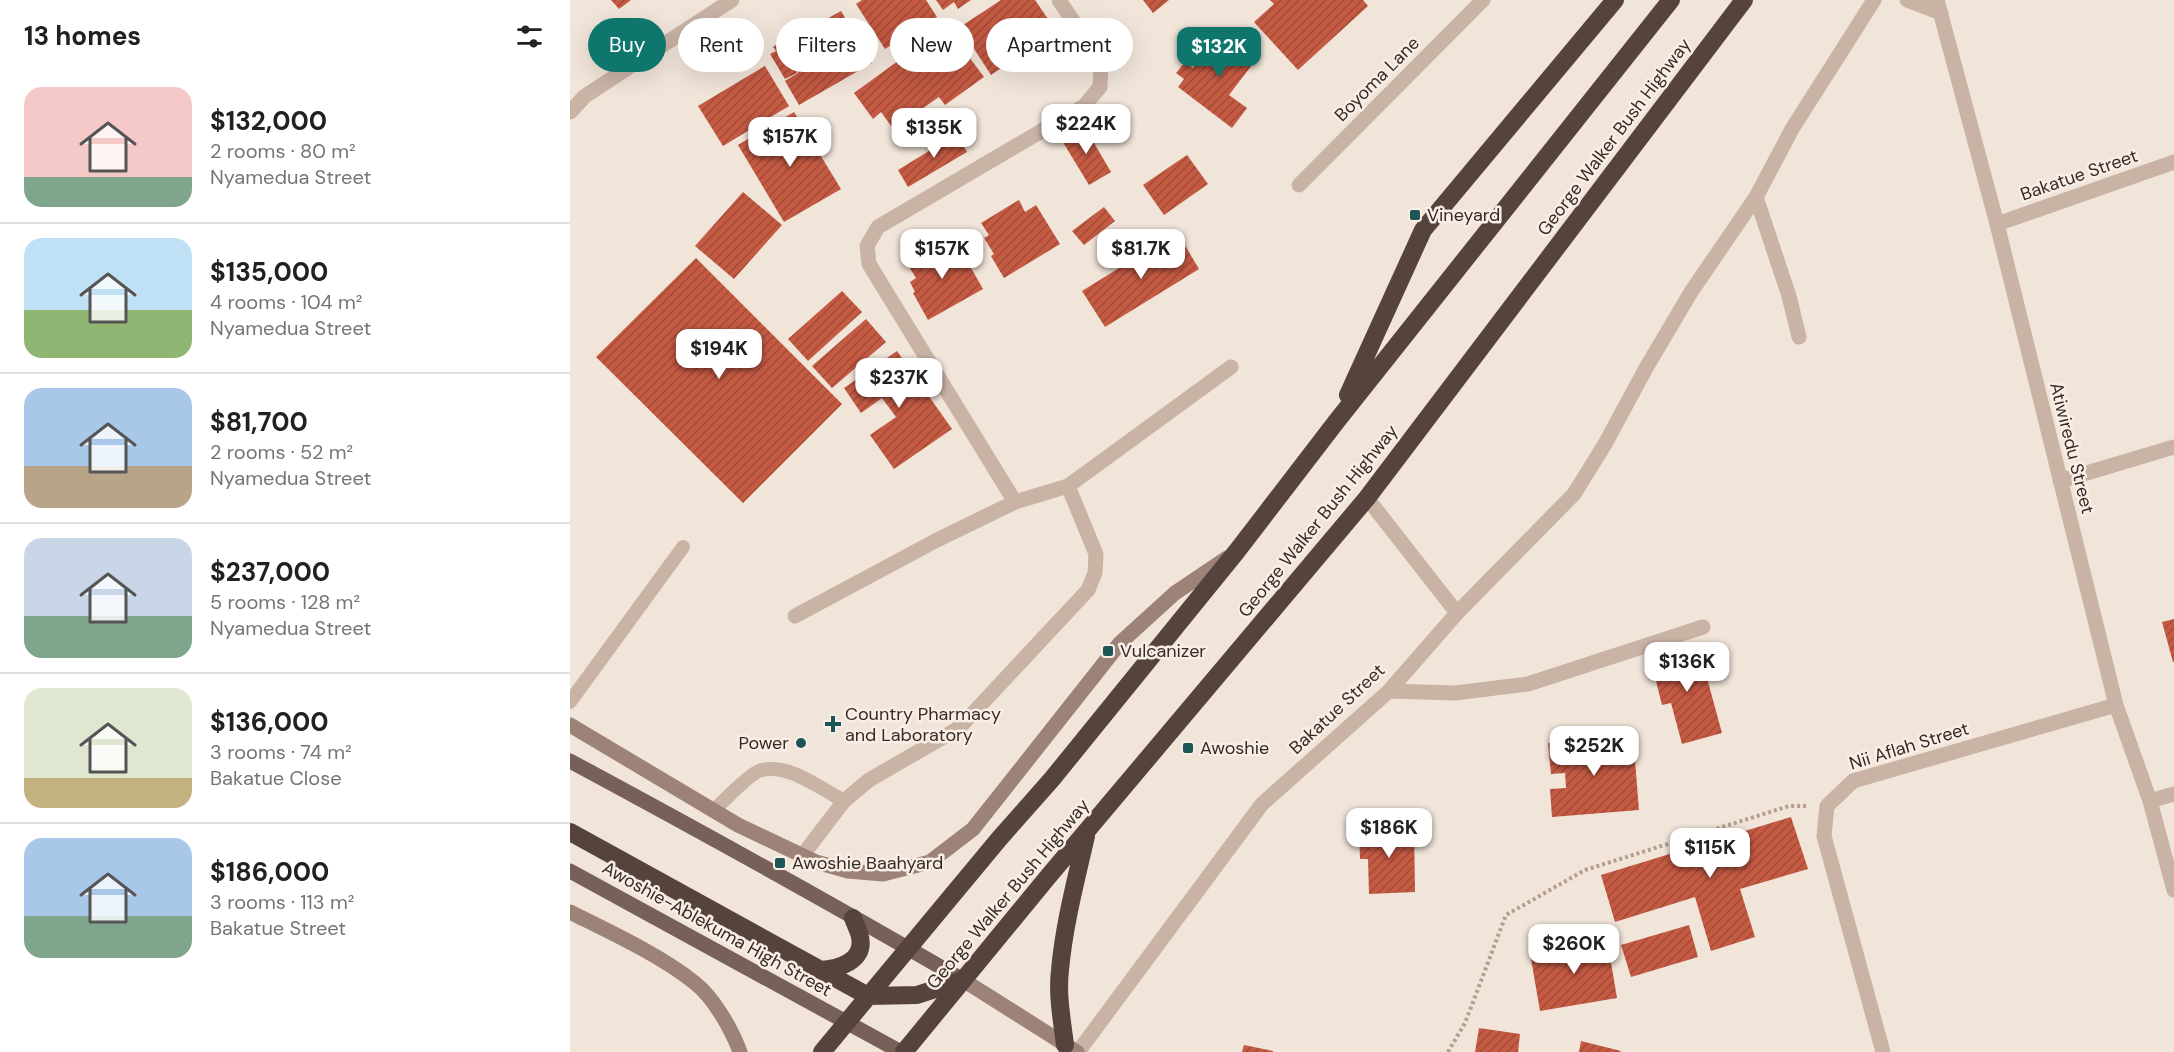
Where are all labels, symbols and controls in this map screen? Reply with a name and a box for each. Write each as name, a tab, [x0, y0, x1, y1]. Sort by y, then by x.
chip: Buy	[588, 18, 666, 72]
chip: Rent	[678, 18, 764, 72]
chip: Filters	[776, 18, 878, 72]
chip: New	[890, 18, 974, 72]
chip: Apartment	[986, 18, 1133, 72]
text: 13 homes	[24, 19, 141, 53]
icon: filters	[513, 20, 546, 53]
pin: $132K	[1177, 27, 1261, 78]
street label: Boyoma Lane	[1329, 31, 1425, 127]
text: $132K	[1191, 33, 1247, 59]
street label: George Walker Bush Highway	[1532, 33, 1696, 241]
text: $132,000	[210, 104, 327, 138]
pin: $224K	[1044, 104, 1128, 155]
pin: $135K	[892, 108, 976, 159]
text: $224K	[1055, 110, 1117, 136]
icon: home	[72, 111, 144, 183]
text: $135K	[906, 114, 962, 140]
pin: $157K	[748, 117, 832, 168]
text: $157K	[762, 123, 818, 149]
text: 2 rooms · 80 m²	[210, 138, 356, 164]
street label: Bakatue Street	[2017, 144, 2141, 206]
text: Nyamedua Street	[210, 164, 371, 190]
place label: Vineyard	[1427, 203, 1500, 227]
marker: Vineyard	[1408, 208, 1422, 222]
pin: $157K	[900, 229, 984, 280]
pin: $81.7K	[1092, 229, 1190, 280]
text: $157K	[914, 235, 970, 261]
text: $81.7K	[1111, 235, 1171, 261]
text: $135,000	[210, 255, 328, 289]
icon: home	[72, 262, 144, 334]
text: 4 rooms · 104 m²	[210, 289, 362, 315]
text: Nyamedua Street	[210, 315, 371, 341]
pin: $194K	[677, 329, 761, 380]
text: $194K	[690, 335, 748, 361]
pin: $237K	[857, 358, 941, 409]
text: $237K	[869, 364, 929, 390]
street label: Atiwiredu Street	[2044, 380, 2100, 516]
text: $81,700	[210, 405, 308, 439]
icon: home	[72, 412, 144, 484]
street label: George Walker Bush Highway	[1233, 420, 1403, 622]
text: 2 rooms · 52 m²	[210, 439, 353, 465]
text: Nyamedua Street	[210, 465, 371, 491]
text: $237,000	[210, 555, 330, 589]
icon: home	[72, 562, 144, 634]
text: 5 rooms · 128 m²	[210, 589, 360, 615]
text: Nyamedua Street	[210, 615, 371, 641]
place label: Vulcanizer	[1120, 639, 1206, 663]
pin: $136K	[1645, 642, 1729, 693]
marker: Vulcanizer	[1101, 644, 1115, 658]
text: $136K	[1658, 648, 1716, 674]
street label: Bakatue Street	[1284, 658, 1390, 760]
place label: Country Pharmacy and Laboratory	[845, 702, 1001, 747]
text: $136,000	[210, 705, 329, 739]
icon: home	[72, 712, 144, 784]
street label: Nii Aflah Street	[1846, 716, 1972, 776]
marker: Country Pharmacy and Laboratory	[826, 717, 840, 731]
pin: $252K	[1552, 726, 1636, 777]
place label: Power	[738, 731, 789, 755]
text: $252K	[1564, 732, 1624, 758]
marker: Power	[794, 736, 808, 750]
place label: Awoshie	[1200, 736, 1269, 760]
text: 3 rooms · 74 m²	[210, 739, 352, 765]
marker: Awoshie	[1181, 741, 1195, 755]
text: Bakatue Close	[210, 765, 342, 791]
street label: George Walker Bush Highway	[921, 794, 1095, 994]
pin: $186K	[1347, 808, 1431, 859]
text: $186K	[1360, 814, 1418, 840]
pin: $115K	[1668, 828, 1752, 879]
text: $115K	[1684, 834, 1736, 860]
place label: Awoshie Baahyard	[792, 851, 943, 875]
text: $186,000	[210, 855, 329, 889]
street label: Awoshie-Ablekuma High Street	[598, 856, 836, 1002]
marker: Awoshie Baahyard	[773, 856, 787, 870]
icon: home	[72, 862, 144, 934]
text: 3 rooms · 113 m²	[210, 889, 354, 915]
text: Bakatue Street	[210, 915, 346, 941]
pin: $260K	[1532, 924, 1616, 975]
text: $260K	[1542, 930, 1606, 956]

